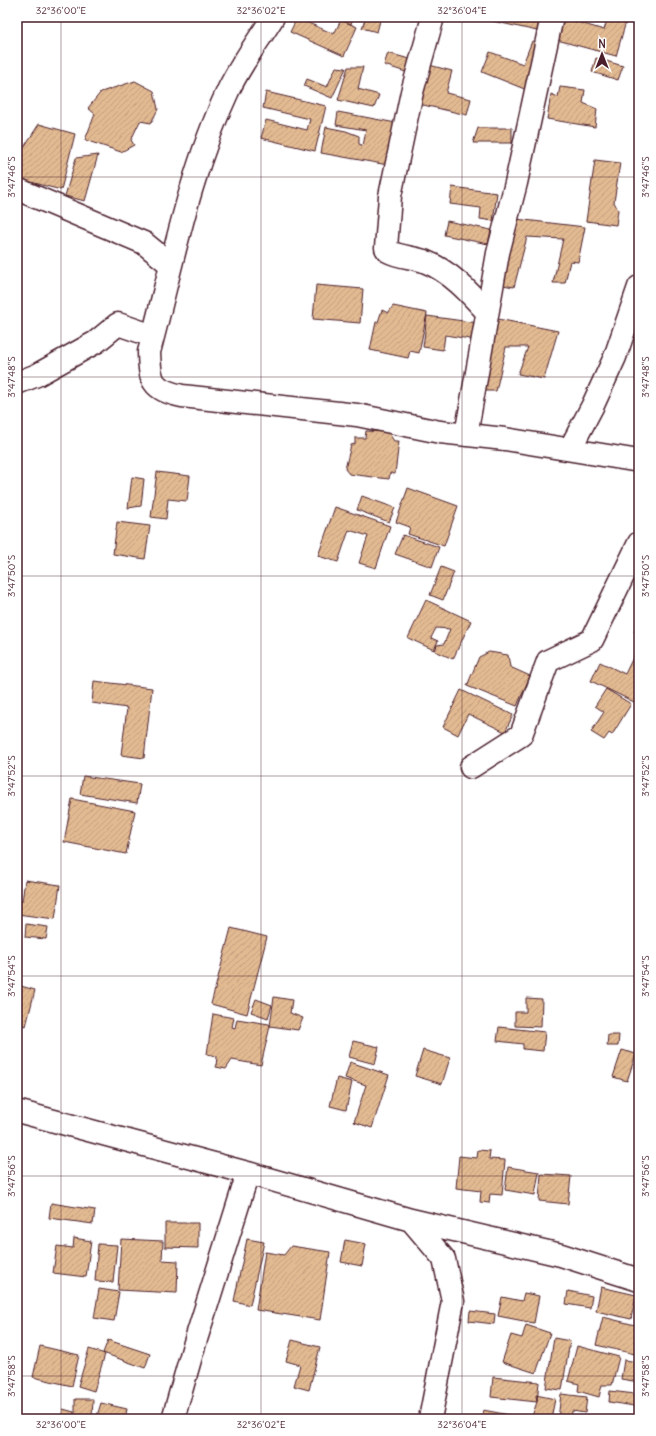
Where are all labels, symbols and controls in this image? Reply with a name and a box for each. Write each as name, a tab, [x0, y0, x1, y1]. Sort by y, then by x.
text: 32°36'00"E	[36, 4, 86, 17]
text: 32°36'02"E	[236, 4, 286, 17]
text: 32°36'04"E	[437, 4, 487, 17]
north arrow	[582, 34, 622, 74]
text: N	[598, 37, 606, 51]
text: 3°47'46"S	[5, 156, 18, 198]
text: 3°47'46"S	[639, 156, 652, 198]
text: 3°47'48"S	[5, 356, 18, 398]
text: 3°47'48"S	[639, 356, 652, 398]
text: 3°47'50"S	[5, 554, 18, 597]
text: 3°47'50"S	[639, 554, 652, 597]
text: 3°47'52"S	[5, 755, 18, 797]
text: 3°47'52"S	[639, 755, 652, 797]
text: 3°47'54"S	[5, 955, 18, 997]
text: 3°47'54"S	[639, 955, 652, 997]
text: 3°47'56"S	[5, 1155, 18, 1197]
text: 3°47'56"S	[639, 1155, 652, 1197]
text: 3°47'58"S	[5, 1355, 18, 1397]
text: 3°47'58"S	[639, 1355, 652, 1397]
text: 32°36'00"E	[36, 1418, 86, 1431]
text: 32°36'02"E	[236, 1418, 286, 1431]
text: 32°36'04"E	[437, 1418, 487, 1431]

